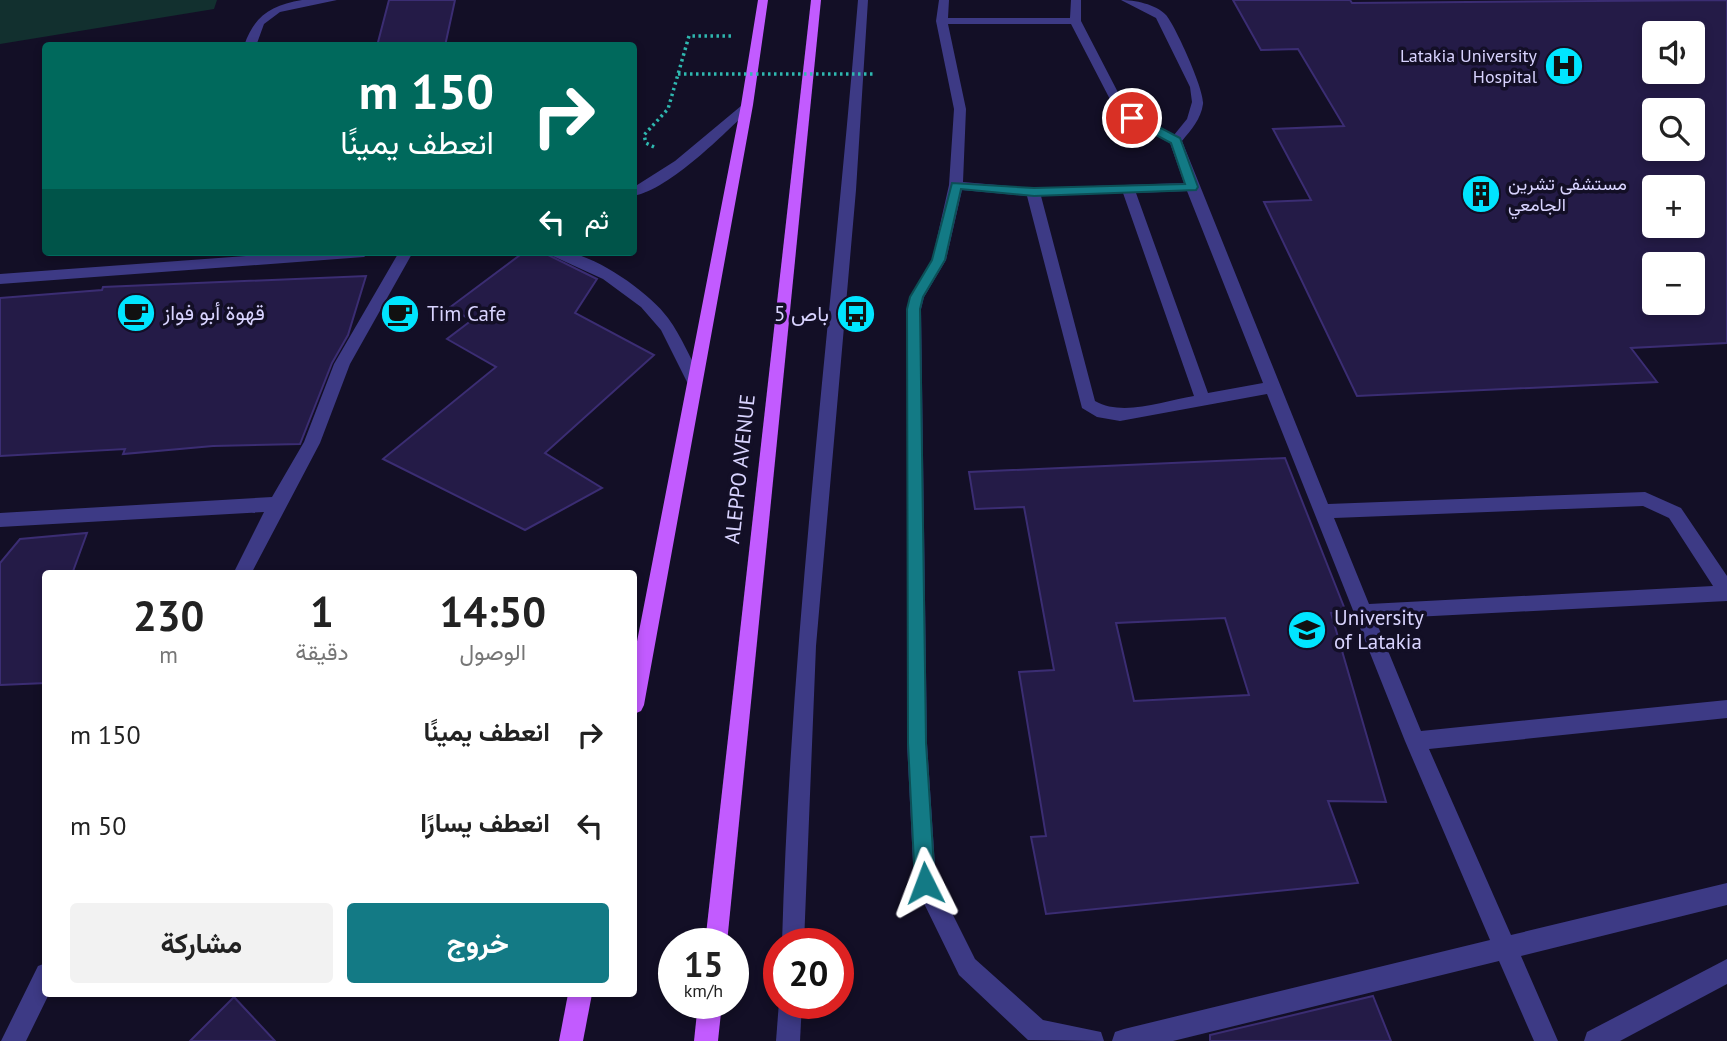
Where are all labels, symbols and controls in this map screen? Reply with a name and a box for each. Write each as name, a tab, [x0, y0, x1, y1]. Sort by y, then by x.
map controls	[1642, 21, 1705, 315]
button: sound	[1642, 21, 1705, 84]
place label: Latakia University Hospital	[1400, 44, 1538, 88]
hospital icon: Latakia University Hospital	[1543, 45, 1585, 87]
text: 150 m	[359, 59, 494, 123]
icon: right	[518, 70, 609, 161]
pin	[1102, 88, 1162, 148]
button: search	[1642, 98, 1705, 161]
icon: arrive	[1113, 99, 1151, 137]
text: انعطف يمينًا	[340, 121, 494, 163]
place label: مستشفى تشرين الجامعي	[1508, 172, 1627, 220]
building icon: مستشفى تشرين الجامعي	[1460, 173, 1502, 215]
button: +	[1642, 175, 1705, 238]
icon: left	[533, 203, 571, 241]
text: ثم	[585, 203, 609, 236]
button: −	[1642, 252, 1705, 315]
cafe icon: قهوة أبو فواز	[115, 292, 157, 334]
cafe icon: Tim Cafe	[379, 293, 421, 335]
bus stop icon: باص 5	[835, 293, 877, 335]
place label: قهوة أبو فواز	[162, 299, 265, 326]
place label: Tim Cafe	[427, 300, 506, 327]
place label: باص 5	[774, 300, 829, 327]
street label: ALEPPO AVENUE	[718, 393, 761, 545]
text: 1	[310, 584, 334, 639]
text: 14:50	[440, 584, 546, 639]
text: 230	[133, 588, 204, 643]
place label: University of Latakia	[1334, 604, 1424, 655]
school or university icon: University of Latakia	[1286, 609, 1328, 651]
text: دقيقة	[295, 637, 349, 666]
text: الوصول	[460, 637, 526, 666]
text: m	[159, 640, 178, 669]
text: انعطف يمينًا	[424, 715, 550, 748]
icon: right	[571, 716, 609, 754]
text: 150 m	[70, 718, 141, 751]
text: انعطف يسارًا	[420, 806, 550, 839]
icon: left	[571, 807, 609, 845]
text: 50 m	[70, 809, 126, 842]
position arrow	[888, 846, 962, 920]
button: مشاركة	[70, 903, 333, 983]
button: خروج	[347, 903, 609, 983]
speed limit sign: 20	[763, 928, 854, 1019]
text: 15	[684, 941, 723, 987]
text: km/h	[684, 979, 723, 1002]

